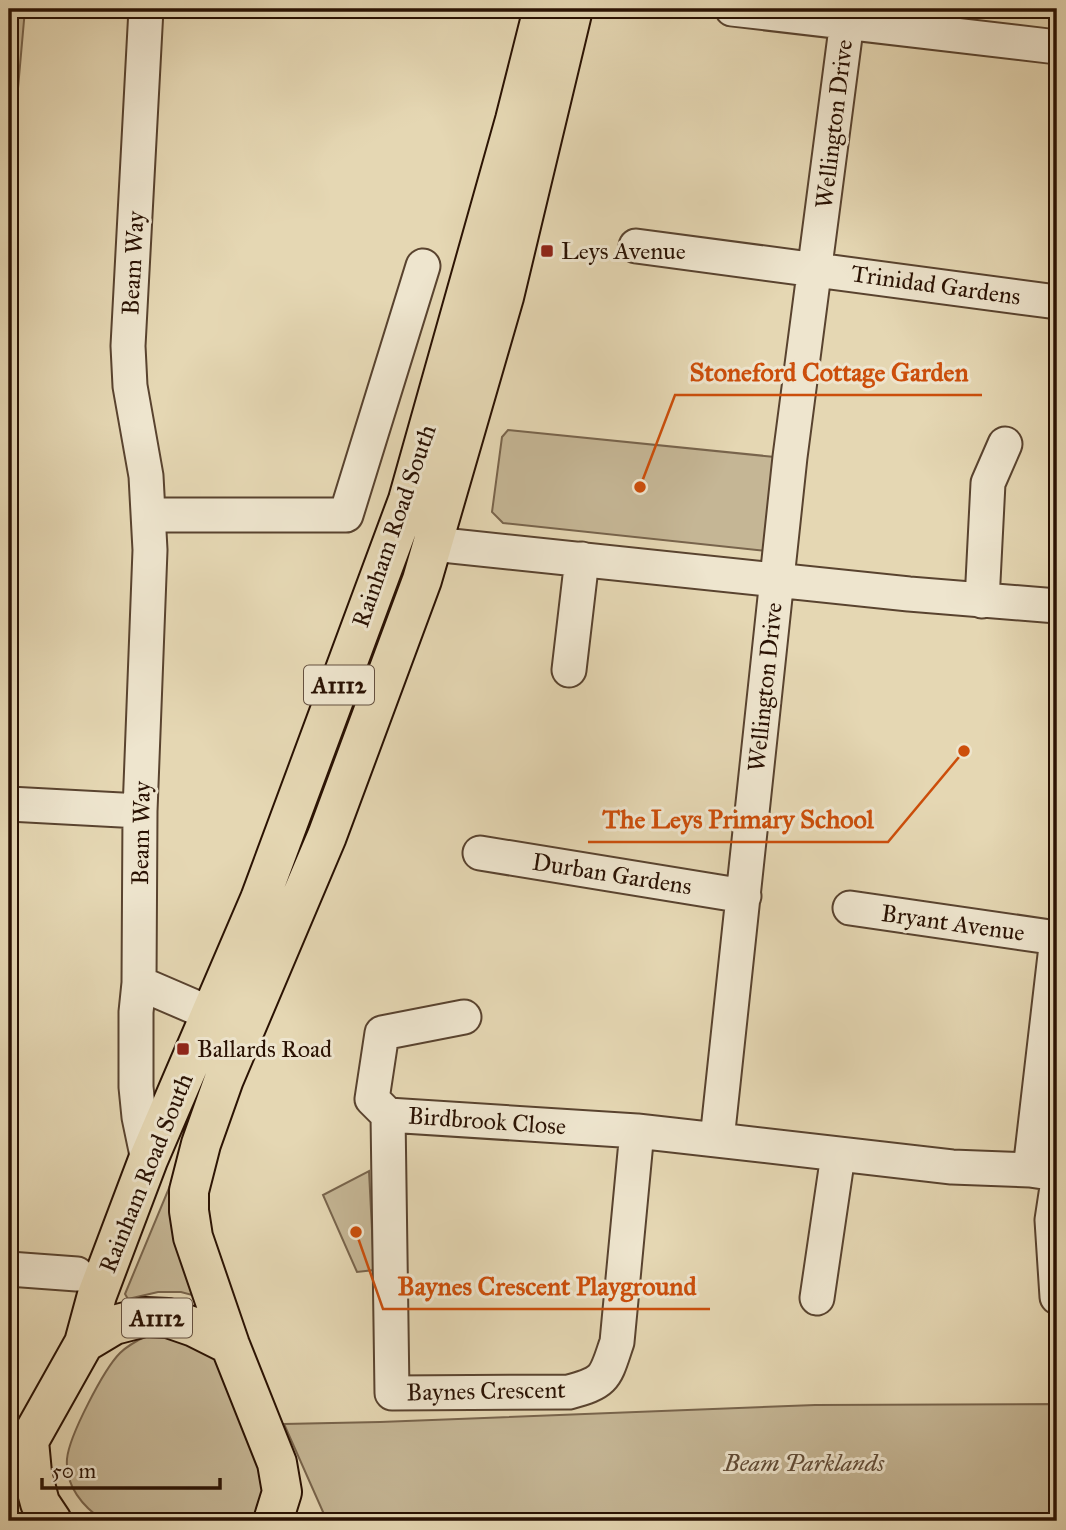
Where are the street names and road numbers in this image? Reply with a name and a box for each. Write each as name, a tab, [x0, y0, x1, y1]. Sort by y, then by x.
street label: Wellington Drive	[809, 38, 859, 210]
street label: Beam Way	[115, 210, 151, 316]
street label: Trinidad Gardens	[849, 258, 1023, 312]
street label: Rainham Road South	[345, 421, 443, 631]
street label: Wellington Drive	[741, 601, 789, 773]
road number: A1112	[304, 666, 374, 705]
street label: Beam Way	[125, 780, 157, 885]
street label: Durban Gardens	[530, 847, 694, 901]
street label: Bryant Avenue	[879, 898, 1027, 948]
street label: Rainham Road South	[92, 1069, 200, 1277]
street label: Birdbrook Close	[407, 1101, 567, 1141]
road number: A1112	[122, 1298, 192, 1338]
street label: Baynes Crescent	[406, 1375, 566, 1407]

